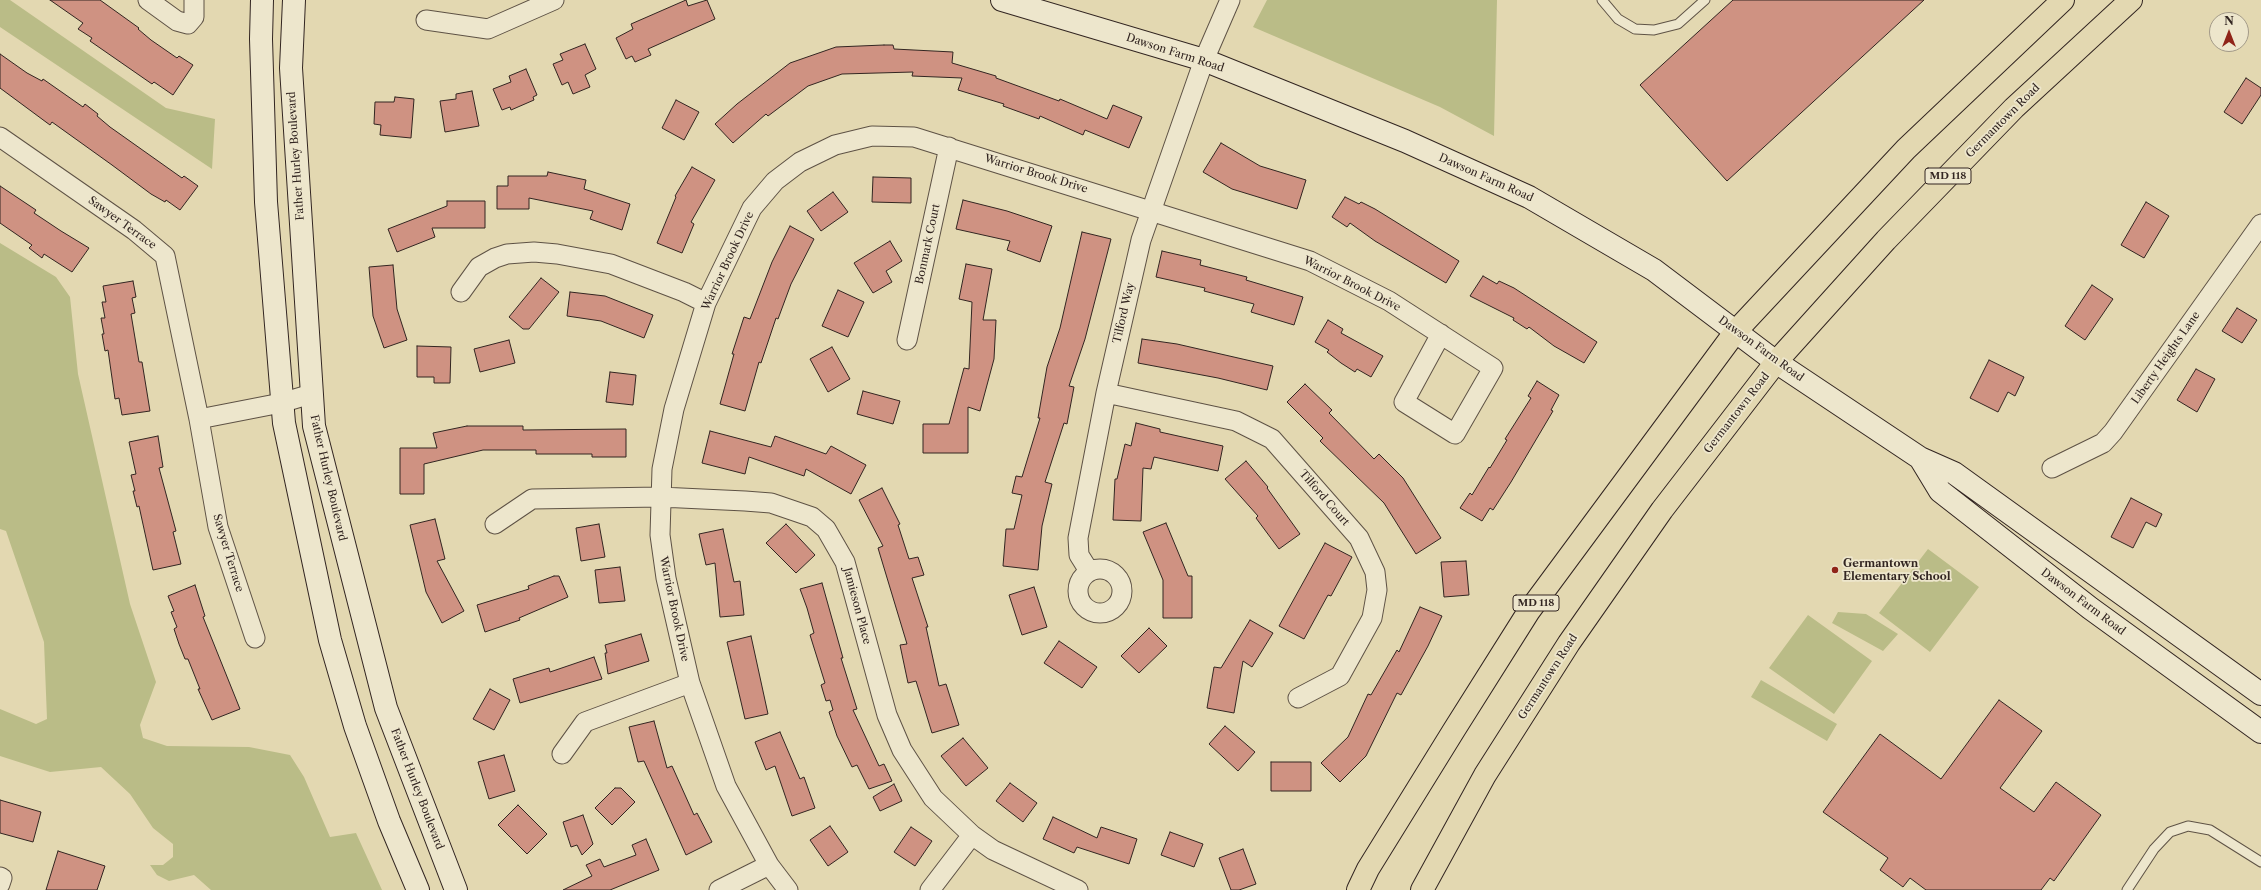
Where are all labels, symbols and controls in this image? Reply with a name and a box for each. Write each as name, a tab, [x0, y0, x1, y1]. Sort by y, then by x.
north arrow	[2209, 12, 2249, 52]
text: N	[2224, 14, 2234, 28]
street label: Dawson Farm Road	[1124, 31, 1226, 75]
street label: Germantown Road	[1963, 81, 2043, 161]
street label: Father Hurley Boulevard	[285, 91, 307, 221]
street label: Dawson Farm Road	[1437, 151, 1535, 205]
street label: Warrior Brook Drive	[983, 152, 1089, 196]
road number: MD 118	[1925, 168, 1971, 184]
street label: Sawyer Terrace	[85, 194, 159, 252]
street label: Bonmark Court	[913, 203, 943, 285]
street label: Warrior Brook Drive	[699, 210, 757, 312]
street label: Warrior Brook Drive	[1301, 254, 1403, 314]
street label: Tilford Way	[1111, 281, 1137, 345]
street label: Liberty Heights Lane	[2129, 309, 2203, 407]
street label: Dawson Farm Road	[1716, 314, 1806, 384]
street label: Germantown Road	[1701, 370, 1773, 456]
street label: Father Hurley Boulevard	[307, 414, 349, 542]
street label: Tilford Court	[1296, 467, 1352, 529]
street label: Sawyer Terrace	[210, 512, 246, 594]
street label: Warrior Brook Drive	[656, 555, 692, 663]
place label: Germantown Elementary School	[1843, 557, 1951, 583]
marker: Germantown Elementary School	[1830, 565, 1840, 575]
street label: Jamieson Place	[840, 566, 874, 646]
street label: Dawson Farm Road	[2038, 566, 2128, 638]
road number: MD 118	[1513, 595, 1559, 611]
street label: Germantown Road	[1515, 632, 1581, 722]
street label: Father Hurley Boulevard	[388, 726, 446, 852]

